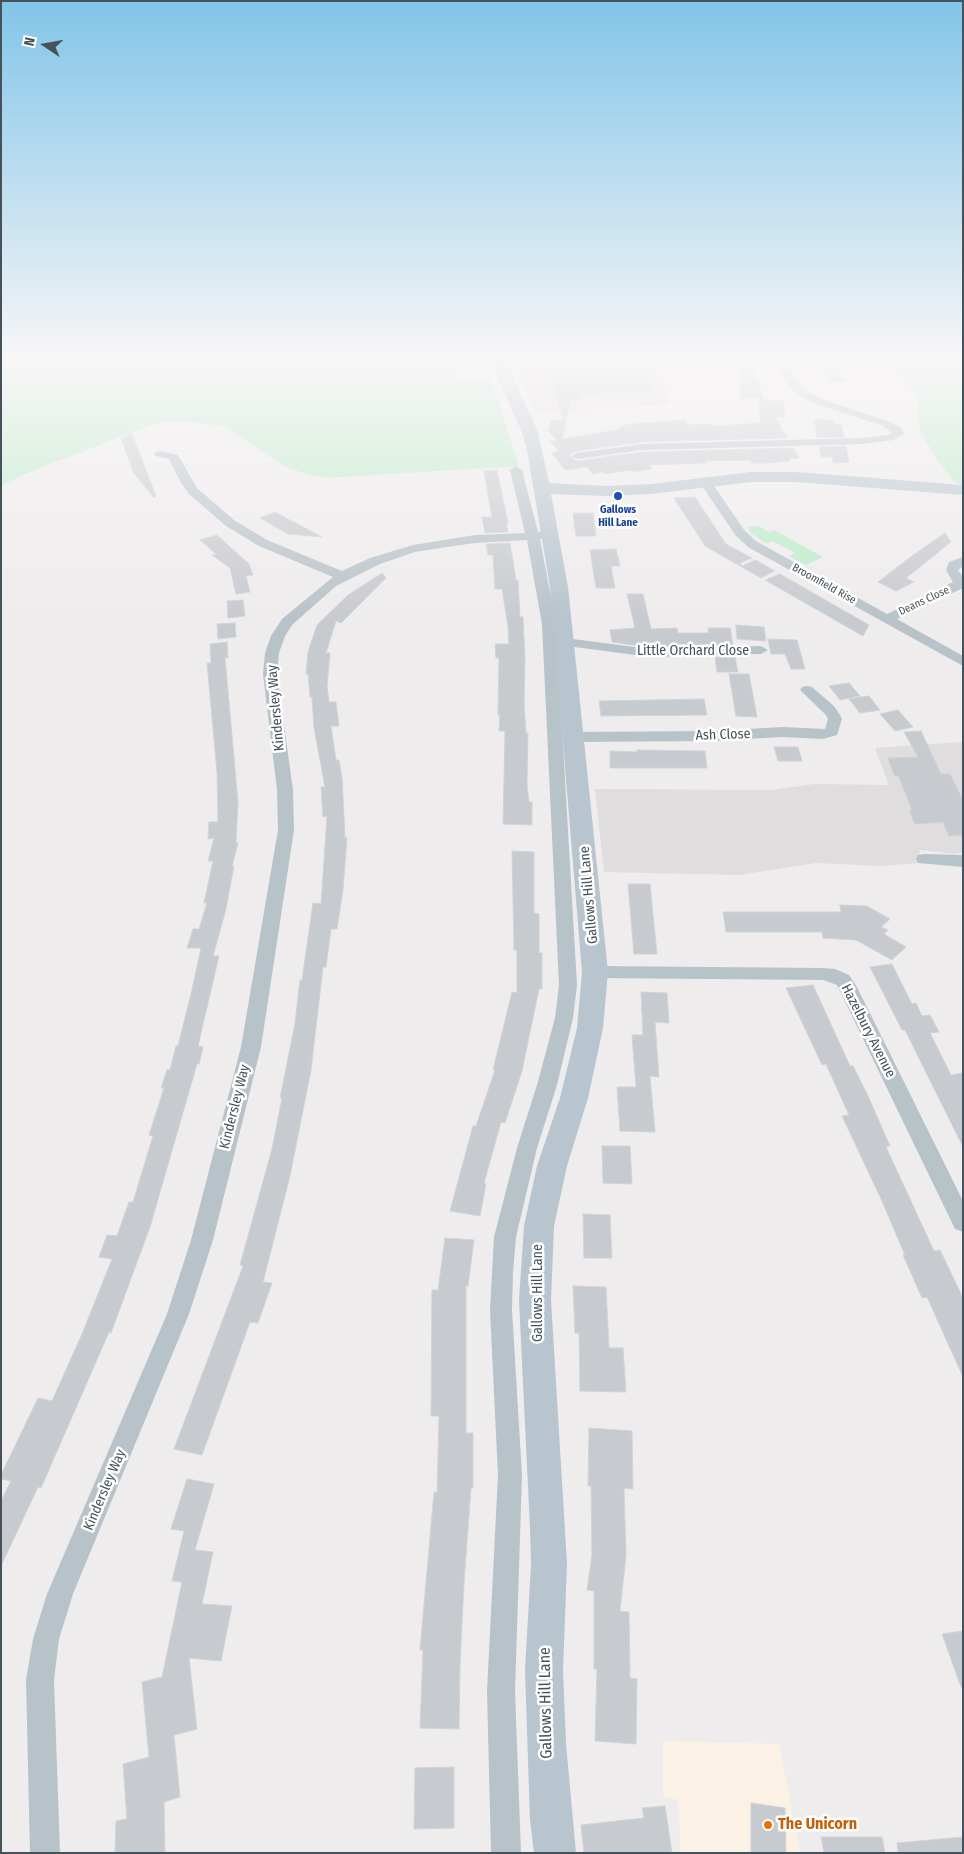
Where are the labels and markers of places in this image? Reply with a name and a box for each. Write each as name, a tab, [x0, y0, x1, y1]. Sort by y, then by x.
marker: Gallows Hill Lane	[612, 490, 624, 502]
place label: Gallows Hill Lane	[598, 503, 638, 529]
place label: The Unicorn	[778, 1815, 857, 1835]
marker: The Unicorn	[762, 1819, 774, 1831]

